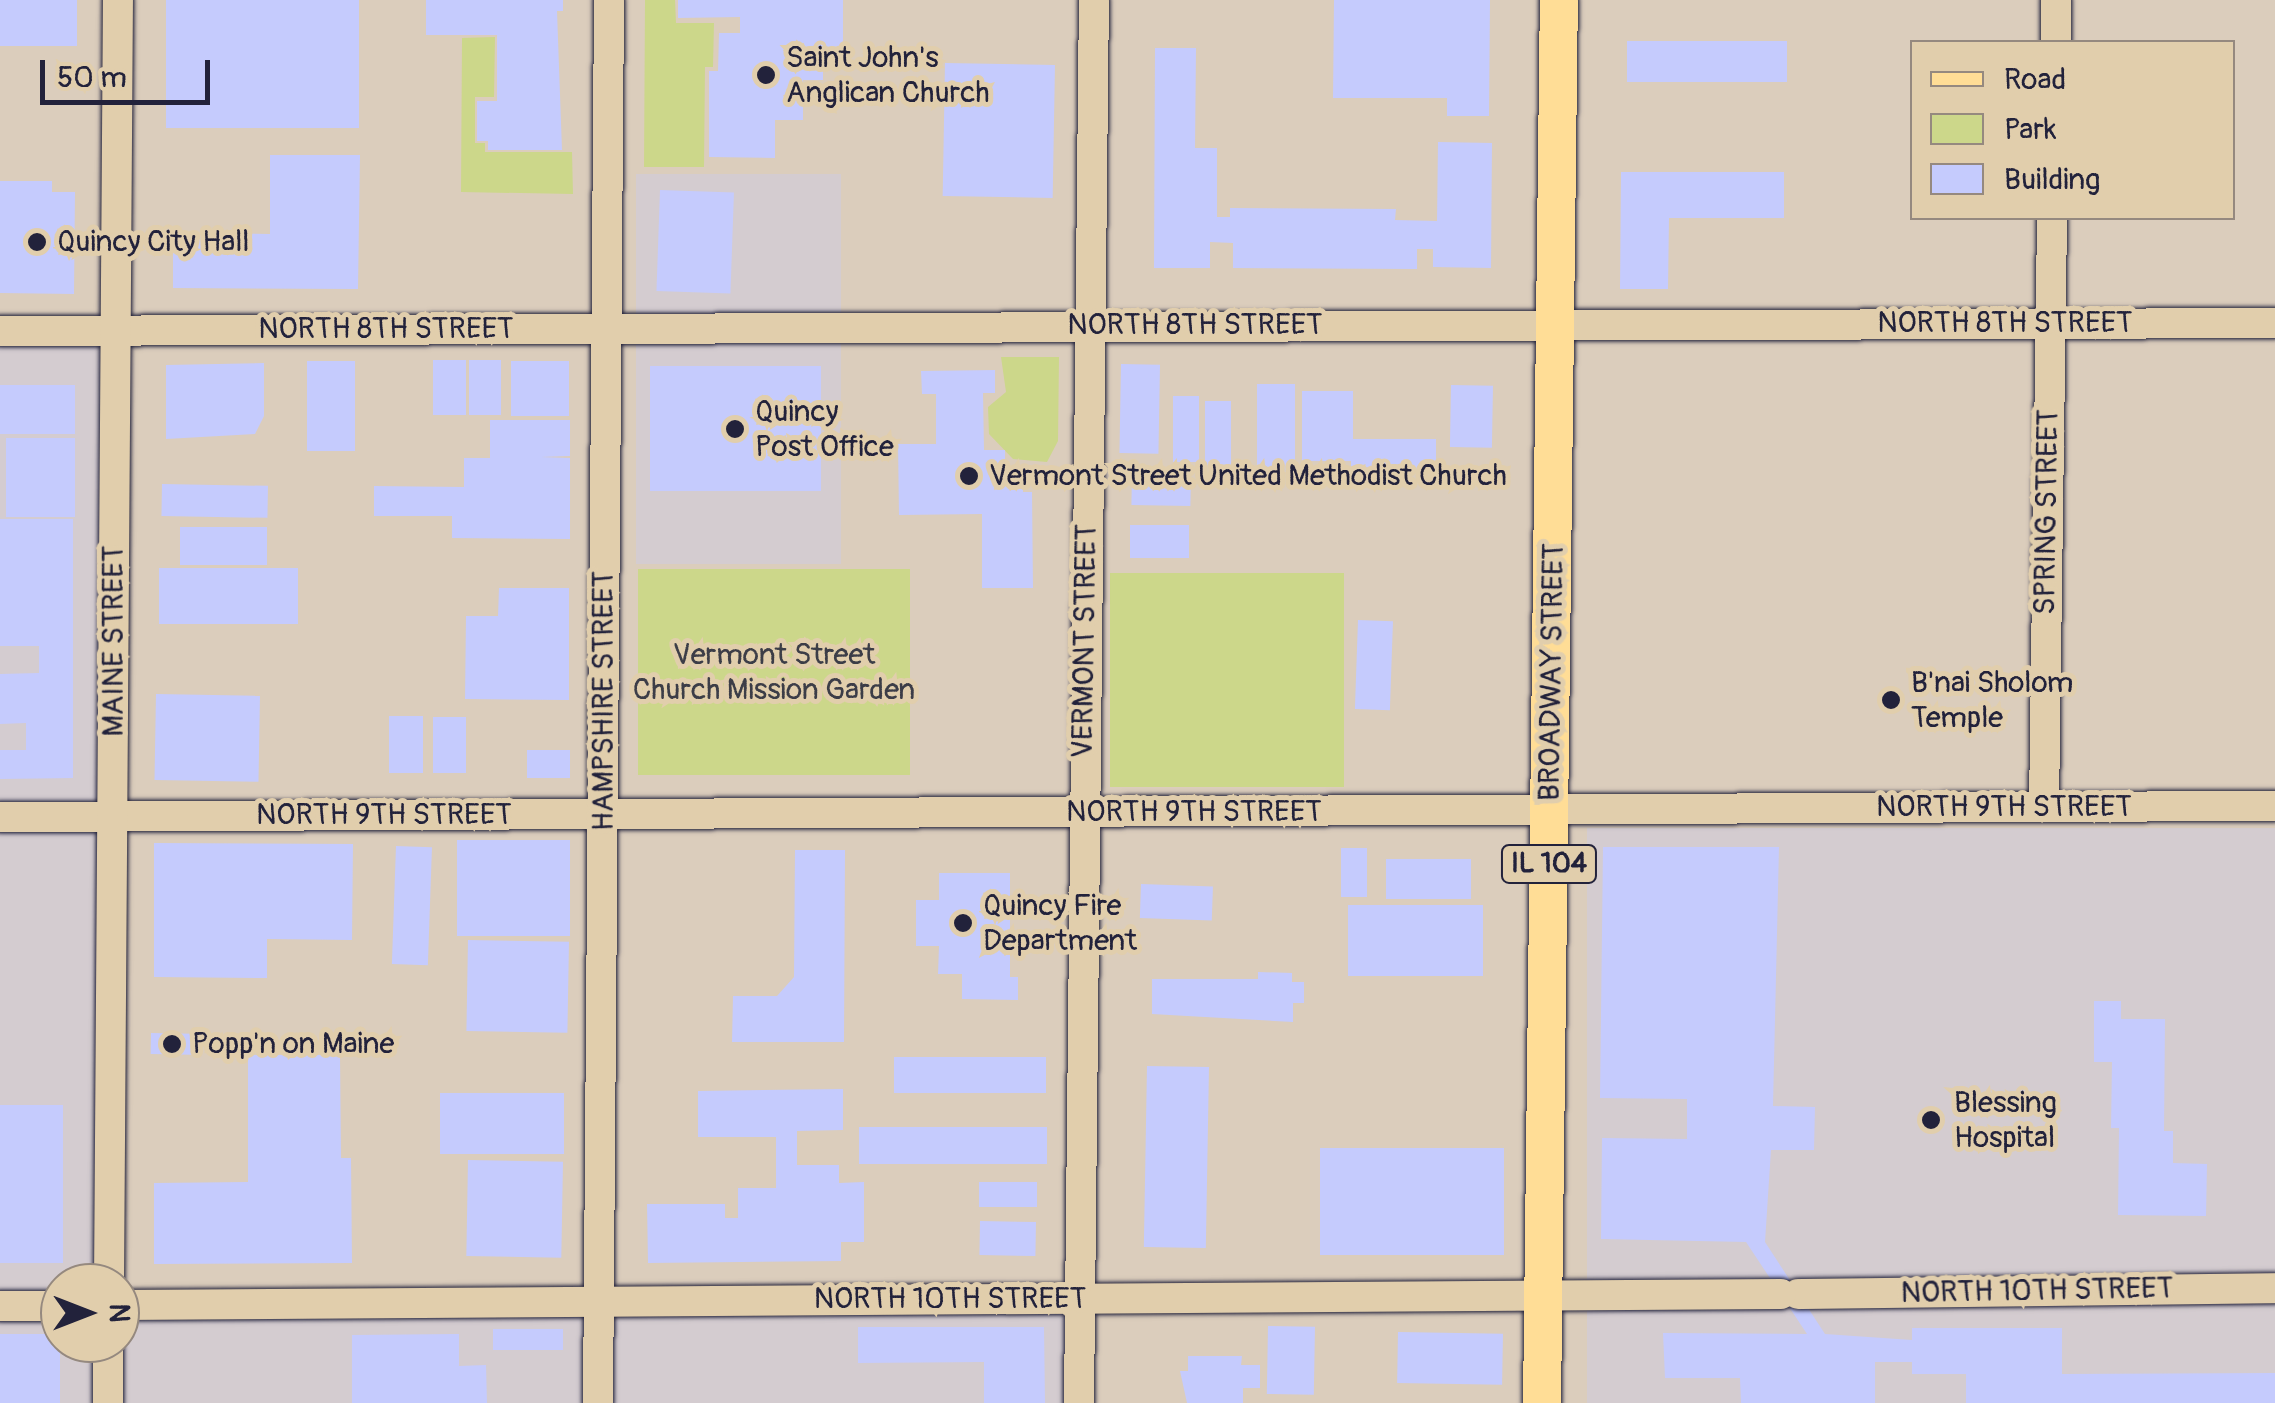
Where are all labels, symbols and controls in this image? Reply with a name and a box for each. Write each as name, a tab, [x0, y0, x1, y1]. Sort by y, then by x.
scale bar	[45, 40, 215, 102]
place label: Saint John's Anglican Church	[786, 40, 989, 110]
legend	[1910, 40, 2235, 220]
text: 50 m	[57, 59, 127, 96]
text: Road	[2004, 61, 2066, 98]
marker: Saint John's Anglican Church	[755, 64, 777, 86]
text: Park	[2004, 111, 2057, 148]
text: Building	[2004, 161, 2100, 198]
place label: Quincy City Hall	[57, 224, 249, 260]
marker: Quincy City Hall	[26, 231, 48, 253]
street label: NORTH 8TH STREET	[1877, 305, 2133, 341]
street label: NORTH 8TH STREET	[1067, 307, 1323, 343]
street label: NORTH 8TH STREET	[258, 311, 514, 347]
place label: Quincy Post Office	[755, 394, 894, 464]
street label: SPRING STREET	[2027, 409, 2067, 615]
marker: Quincy Post Office	[724, 418, 746, 440]
place label: Vermont Street United Methodist Church	[989, 458, 1507, 494]
marker: Vermont Street United Methodist Church	[958, 465, 980, 487]
street label: VERMONT STREET	[1065, 524, 1105, 758]
street label: BROADWAY STREET	[1532, 543, 1572, 801]
street label: MAINE STREET	[96, 545, 132, 737]
street label: HAMPSHIRE STREET	[586, 571, 622, 831]
park label: Vermont Street Church Mission Garden	[633, 637, 915, 708]
place label: B'nai Sholom Temple	[1911, 665, 2073, 736]
marker: B'nai Sholom Temple	[1880, 689, 1902, 711]
street label: NORTH 9TH STREET	[1876, 789, 2132, 825]
street label: NORTH 9TH STREET	[1066, 794, 1322, 830]
street label: NORTH 9TH STREET	[256, 797, 512, 833]
road number: IL 104	[1499, 841, 1599, 887]
place label: Quincy Fire Department	[983, 888, 1137, 958]
marker: Quincy Fire Department	[952, 912, 974, 934]
place label: Popp'n on Maine	[192, 1026, 394, 1062]
marker: Popp'n on Maine	[161, 1033, 183, 1055]
place label: Blessing Hospital	[1954, 1085, 2057, 1156]
marker: Blessing Hospital	[1918, 1107, 1944, 1133]
north arrow	[40, 1263, 140, 1363]
street label: NORTH 10TH STREET	[1900, 1271, 2174, 1311]
street label: NORTH 10TH STREET	[814, 1281, 1086, 1317]
text: N	[101, 1304, 136, 1322]

